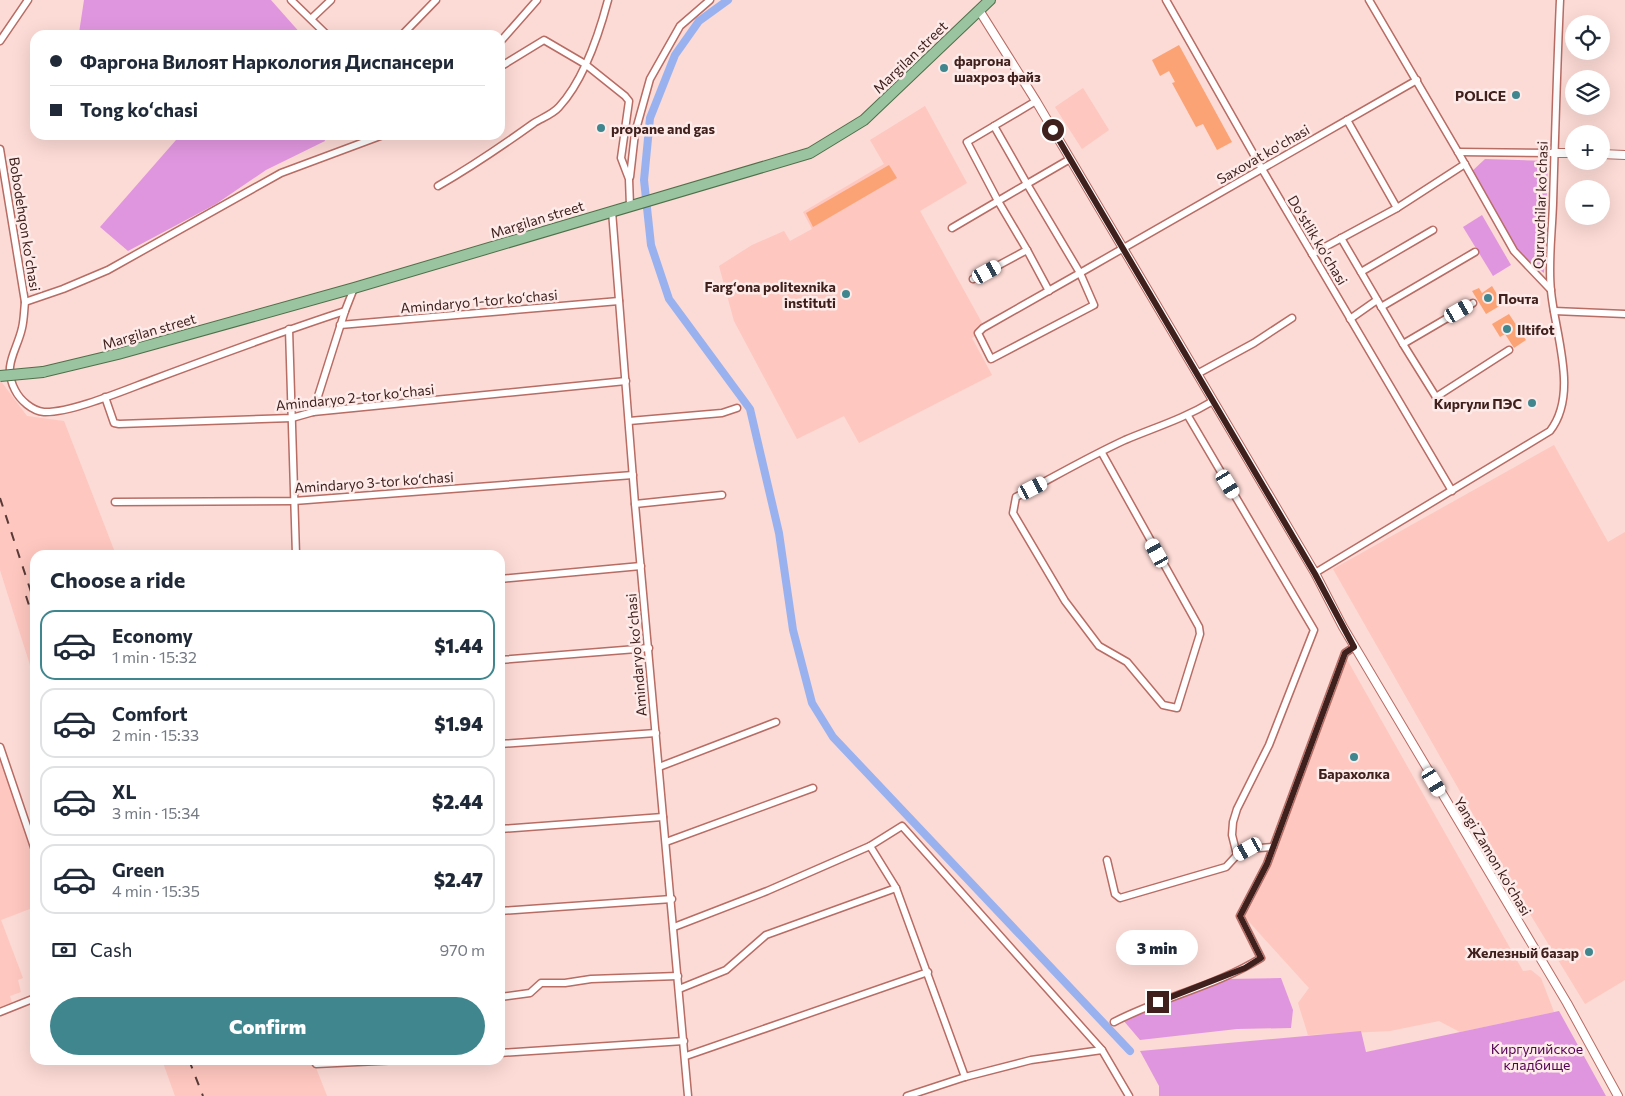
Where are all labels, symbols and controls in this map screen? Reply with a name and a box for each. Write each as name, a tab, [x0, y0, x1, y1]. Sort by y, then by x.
map controls	[1565, 15, 1610, 225]
button: locate	[1565, 15, 1610, 60]
street label: Margilan street	[869, 17, 951, 97]
text: Фаргона Вилоят Наркология Диспансери	[80, 50, 454, 73]
place label: фаргона шахроз файз	[954, 52, 1041, 85]
marker: фаргона шахроз файз	[938, 62, 950, 74]
button: layers	[1565, 70, 1610, 115]
place label: POLICE	[1455, 87, 1506, 104]
marker: POLICE	[1510, 89, 1522, 101]
text: Tong koʻchasi	[80, 98, 198, 121]
route start	[1042, 119, 1064, 141]
place label: propane and gas	[611, 120, 715, 137]
street label: Saxovat ko'chasi	[1214, 121, 1312, 187]
marker: propane and gas	[595, 122, 607, 134]
button: +	[1565, 125, 1610, 170]
street label: Quruvchilar ko'chasi	[1529, 141, 1551, 269]
street label: Bobodehqon koʼchasi	[6, 156, 44, 292]
button: −	[1565, 180, 1610, 225]
street label: Do'stlik ko'chasi	[1285, 192, 1351, 288]
street label: Margilan street	[488, 197, 586, 241]
car	[970, 258, 1003, 286]
place label: Fargʻona politexnika instituti	[704, 278, 836, 311]
street label: Amindaryo 1-tor koʻchasi	[400, 286, 558, 316]
marker: Fargʻona politexnika instituti	[840, 288, 852, 300]
place label: Почта	[1498, 290, 1539, 307]
marker: Почта	[1482, 292, 1494, 304]
car	[1442, 297, 1475, 325]
street label: Margilan street	[100, 309, 198, 353]
place label: Iltifot	[1517, 321, 1555, 338]
marker: Iltifot	[1501, 323, 1513, 335]
street label: Amindaryo 2-tor koʻchasi	[275, 380, 435, 414]
place label: Киргули ПЭС	[1434, 395, 1522, 412]
marker: Киргули ПЭС	[1526, 397, 1538, 409]
car	[1213, 467, 1242, 501]
street label: Amindaryo 3-tor koʻchasi	[294, 468, 454, 496]
car	[1016, 475, 1049, 501]
car	[1143, 536, 1170, 570]
text: Choose a ride	[50, 566, 185, 593]
street label: Amindaryo koʻchasi	[622, 593, 650, 717]
icon: car	[52, 623, 97, 668]
text: Economy	[112, 624, 193, 647]
text: $1.44	[434, 634, 483, 657]
text: 1 min · 15:32	[112, 647, 197, 666]
icon: car	[52, 701, 97, 746]
text: Comfort	[112, 702, 188, 725]
text: $1.94	[434, 712, 483, 735]
text: 2 min · 15:33	[112, 725, 199, 744]
marker: Барахолка	[1348, 751, 1360, 763]
place label: Барахолка	[1318, 765, 1390, 782]
car	[1419, 765, 1448, 799]
icon: car	[52, 779, 97, 824]
text: XL	[112, 780, 137, 803]
text: $2.44	[432, 790, 483, 813]
street label: Yangi Zamon ko'chasi	[1451, 793, 1535, 919]
text: 3 min · 15:34	[112, 803, 200, 822]
car	[1231, 835, 1264, 863]
icon: car	[52, 857, 97, 902]
text: Green	[112, 858, 164, 881]
text: $2.47	[434, 868, 483, 891]
text: 4 min · 15:35	[112, 881, 200, 900]
callout: 3 min	[1117, 930, 1199, 964]
icon: cash	[50, 936, 78, 964]
text: Cash	[90, 938, 132, 961]
text: 3 min	[1137, 938, 1177, 957]
text: 970 m	[439, 940, 485, 959]
place label: Железный базар	[1467, 944, 1579, 961]
marker: Железный базар	[1583, 946, 1595, 958]
route end	[1147, 991, 1169, 1013]
button: Confirm	[50, 997, 485, 1055]
park label: Киргулийское кладбище	[1491, 1040, 1583, 1073]

